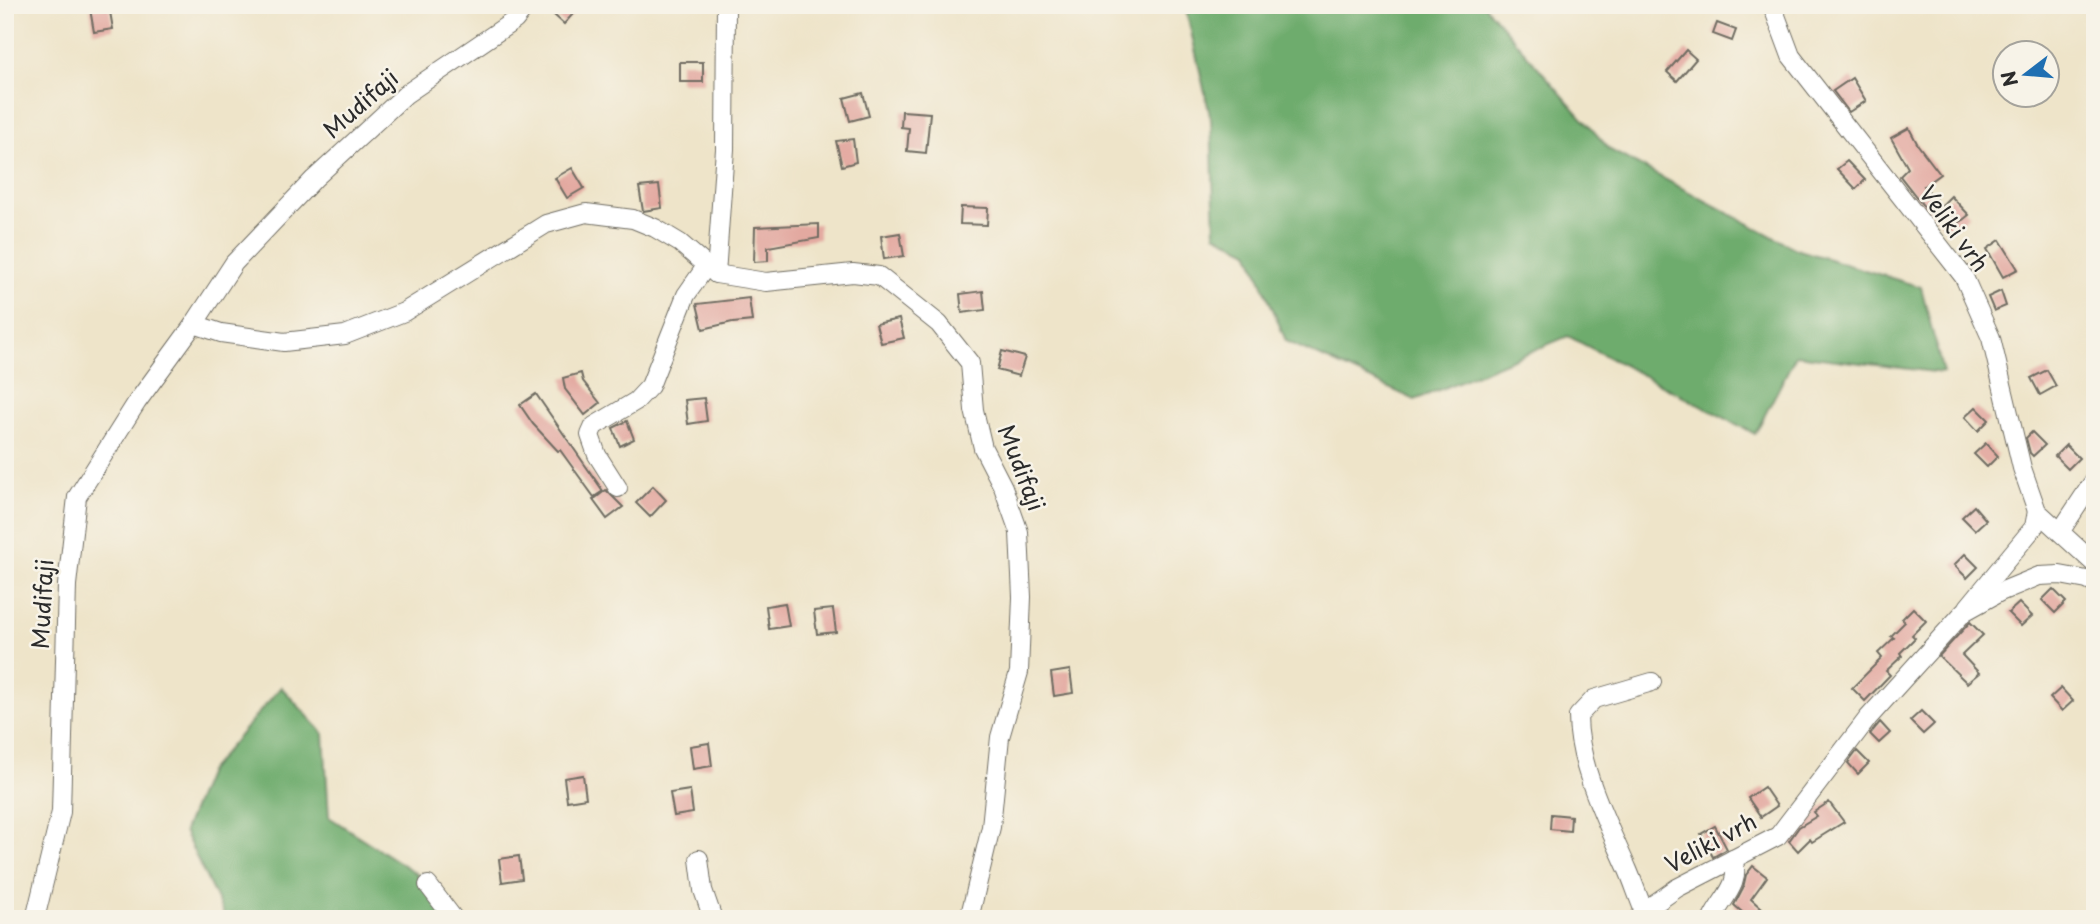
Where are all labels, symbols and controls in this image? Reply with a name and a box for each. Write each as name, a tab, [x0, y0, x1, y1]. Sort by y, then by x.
north arrow	[1992, 38, 2062, 108]
street label: Mudifaji	[314, 60, 406, 146]
text: N	[1993, 68, 2024, 90]
street label: Veliki vrh	[1912, 178, 1999, 279]
street label: Mudifaji	[990, 419, 1055, 516]
street label: Mudifaji	[22, 558, 61, 650]
street label: Veliki vrh	[1658, 803, 1762, 880]

